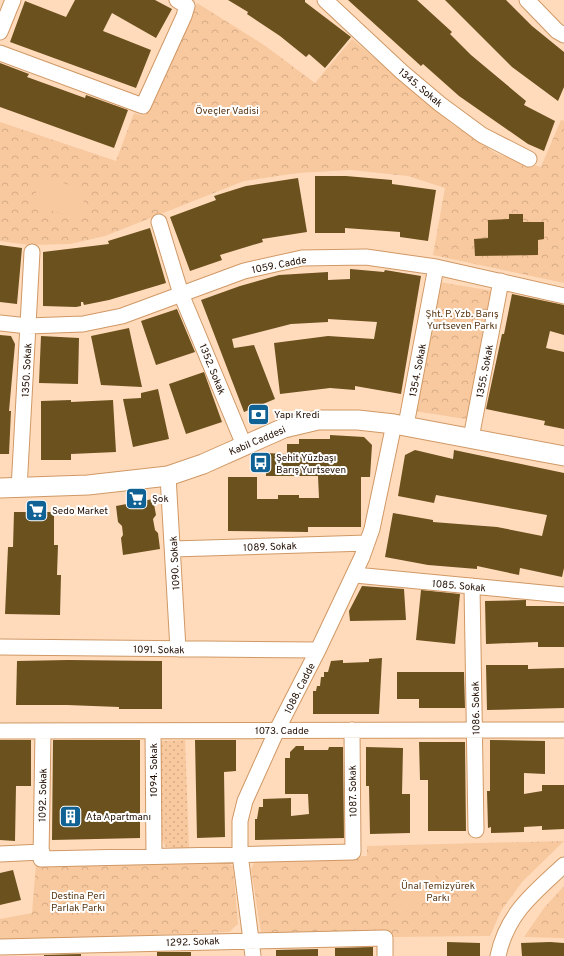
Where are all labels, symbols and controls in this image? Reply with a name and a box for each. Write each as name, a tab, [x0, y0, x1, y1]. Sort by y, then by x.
street label: 1345. Sokak	[395, 66, 445, 110]
park label: Öveçler Vadisi	[195, 105, 259, 118]
street label: 1059. Cadde	[251, 254, 308, 277]
park label: Şht. P. Yzb. Barış Yurtseven Parkı	[425, 308, 499, 333]
street label: 1352. Sokak	[196, 342, 228, 397]
street label: 1350. Sokak	[20, 343, 35, 397]
street label: 1354. Sokak	[407, 343, 430, 398]
street label: 1355. Sokak	[474, 344, 497, 399]
bank icon: Yapı Kredi	[246, 401, 272, 427]
place label: Yapı Kredi	[274, 409, 320, 422]
street label: Kabil Caddesi	[227, 424, 288, 459]
bus stop icon: Şehit Yüzbaşı Barış Yurtseven	[247, 450, 273, 476]
place label: Şehit Yüzbaşı Barış Yurtseven	[276, 452, 346, 477]
supermarket icon: Şok	[124, 485, 150, 511]
place label: Şok	[152, 493, 169, 506]
supermarket icon: Sedo Market	[24, 497, 50, 523]
place label: Sedo Market	[52, 505, 108, 518]
street label: 1090. Sokak	[168, 536, 183, 590]
street label: 1089. Sokak	[243, 540, 297, 555]
street label: 1085. Sokak	[431, 578, 486, 595]
street label: 1091. Sokak	[133, 644, 185, 657]
street label: 1088. Cadde	[282, 661, 319, 716]
street label: 1086. Sokak	[470, 681, 483, 735]
street label: 1073. Cadde	[255, 725, 309, 738]
street label: 1094. Sokak	[148, 743, 161, 797]
street label: 1087. Sokak	[347, 765, 360, 817]
street label: 1092. Sokak	[37, 768, 50, 822]
building icon: Ata Apartmanı	[57, 803, 83, 829]
place label: Ata Apartmanı	[86, 811, 151, 824]
park label: Ünal Temizyürek Parkı	[401, 880, 475, 905]
park label: Destina Peri Parlak Parkı	[51, 890, 105, 915]
street label: 1292. Sokak	[166, 935, 220, 950]

